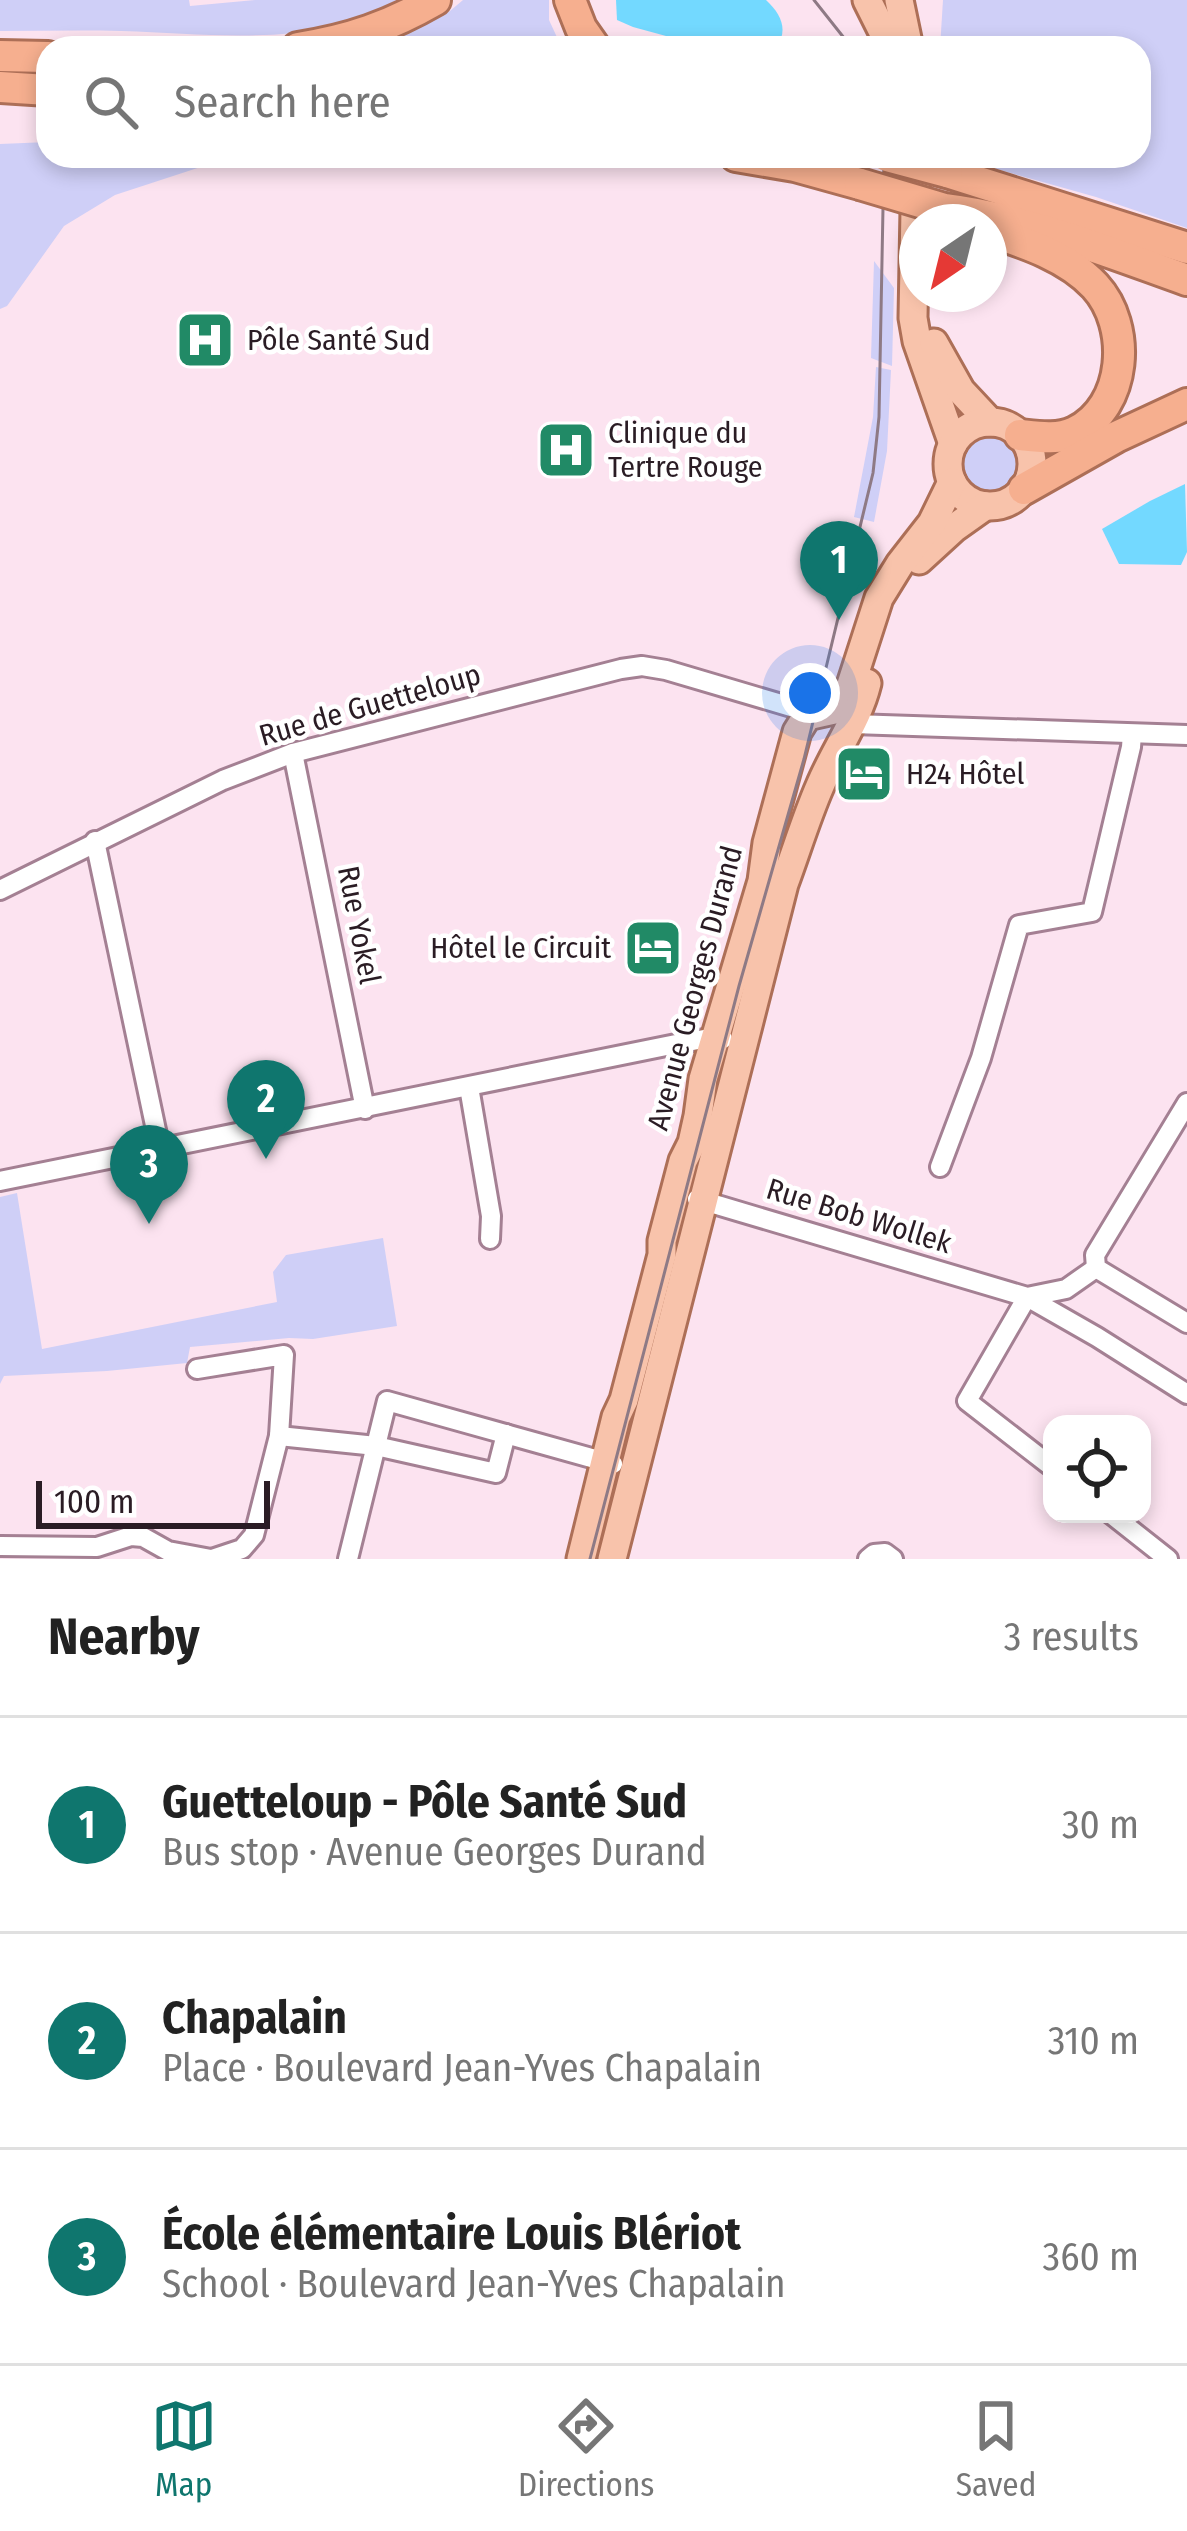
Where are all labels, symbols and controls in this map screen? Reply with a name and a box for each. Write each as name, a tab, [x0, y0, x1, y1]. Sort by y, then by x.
search box	[36, 36, 1151, 168]
icon: search	[78, 69, 144, 135]
text: Search here	[174, 75, 391, 129]
north arrow	[899, 204, 1007, 312]
hospital icon: Pôle Santé Sud	[174, 309, 236, 371]
place label: Pôle Santé Sud	[247, 322, 430, 358]
place label: Clinique du Tertre Rouge	[608, 415, 763, 485]
hospital icon: Clinique du Tertre Rouge	[535, 419, 597, 481]
pin: 1	[800, 521, 878, 620]
street label: Rue de Guetteloup	[255, 656, 485, 754]
your location	[780, 663, 840, 723]
hotel icon: H24 Hôtel	[833, 743, 895, 805]
place label: H24 Hôtel	[906, 756, 1025, 792]
street label: Avenue Georges Durand	[640, 842, 750, 1134]
street label: Rue Yokel	[330, 863, 388, 987]
hotel icon: Hôtel le Circuit	[622, 917, 684, 979]
place label: Hôtel le Circuit	[430, 930, 611, 966]
pin: 2	[227, 1060, 305, 1159]
pin: 3	[110, 1125, 188, 1224]
street label: Rue Bob Wollek	[762, 1171, 956, 1261]
map controls	[1043, 1415, 1151, 1523]
button: locate	[1043, 1415, 1151, 1523]
scale bar	[36, 1475, 270, 1528]
text: 100 m	[54, 1482, 134, 1522]
text: Nearby	[48, 1606, 200, 1668]
text: 3 results	[1004, 1614, 1139, 1660]
text: Guetteloup - Pôle Santé Sud	[162, 1775, 687, 1829]
text: 1	[79, 1802, 95, 1848]
text: 30 m	[1062, 1802, 1139, 1848]
text: Bus stop · Avenue Georges Durand	[162, 1829, 707, 1875]
text: Chapalain	[162, 1991, 347, 2045]
text: 2	[78, 2018, 96, 2064]
text: 310 m	[1048, 2018, 1139, 2064]
text: Place · Boulevard Jean-Yves Chapalain	[162, 2045, 762, 2091]
text: École élémentaire Louis Blériot	[162, 2207, 741, 2261]
text: 3	[78, 2234, 96, 2280]
text: 360 m	[1043, 2234, 1139, 2280]
text: School · Boulevard Jean-Yves Chapalain	[162, 2261, 786, 2307]
tab: Map	[151, 2393, 217, 2505]
tab: Directions	[518, 2393, 654, 2505]
tab: Saved	[956, 2393, 1036, 2505]

